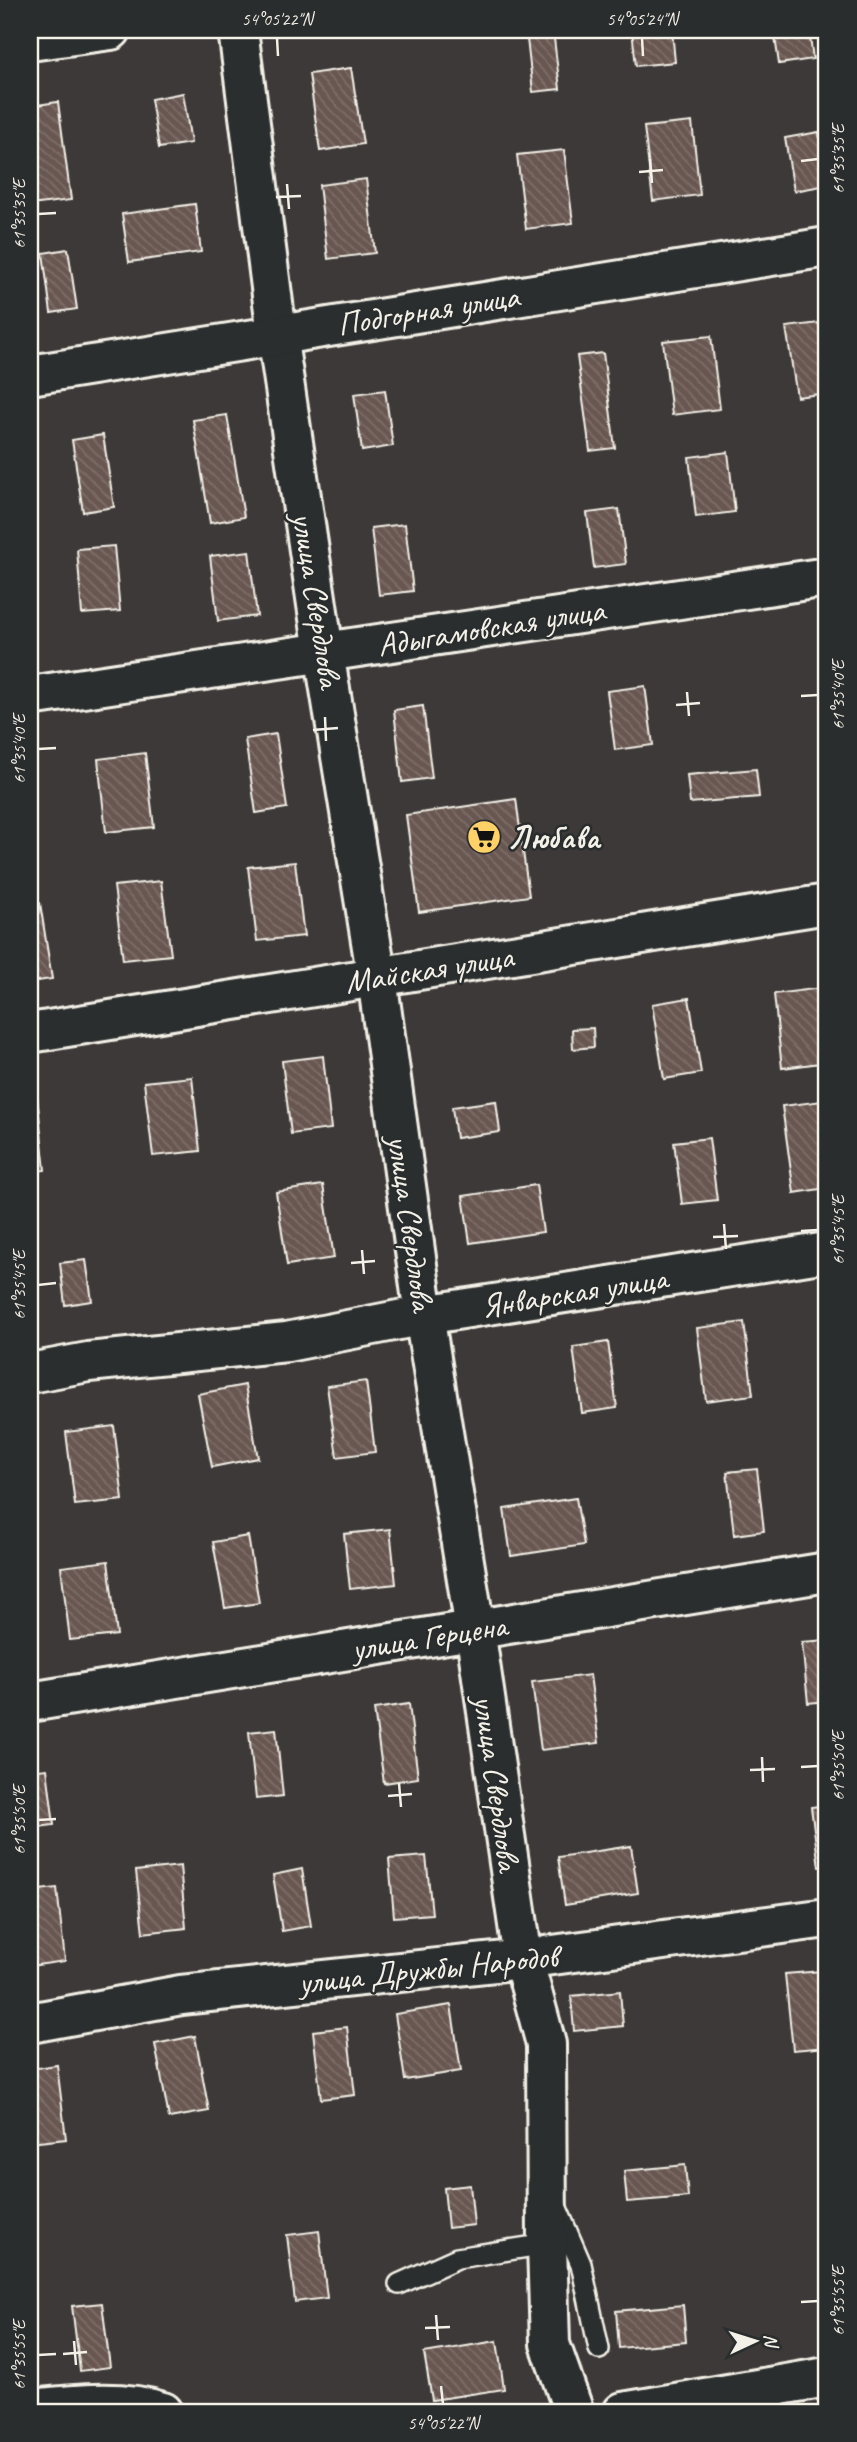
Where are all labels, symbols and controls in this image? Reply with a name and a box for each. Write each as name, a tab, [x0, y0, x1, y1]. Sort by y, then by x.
text: 54°05'22"N	[242, 8, 316, 30]
text: 54°05'24"N	[607, 8, 681, 30]
text: 61°35'35"E	[827, 122, 849, 194]
text: 61°35'35"E	[8, 177, 30, 249]
street label: Подгорная улица	[334, 275, 524, 345]
street label: улица Свердлова	[282, 507, 352, 693]
street label: Адыгамовская улица	[375, 588, 610, 666]
text: 61°35'40"E	[827, 658, 849, 730]
text: 61°35'40"E	[8, 712, 30, 784]
place label: Любава	[508, 816, 602, 858]
supermarket icon: Любава	[465, 818, 503, 856]
street label: Майская улица	[342, 935, 518, 1003]
street label: улица Свердлова	[378, 1131, 444, 1316]
text: 61°35'45"E	[827, 1193, 849, 1265]
text: 61°35'45"E	[8, 1248, 30, 1320]
street label: Январская улица	[478, 1256, 672, 1327]
street label: улица Герцена	[347, 1604, 512, 1670]
street label: улица Свердлова	[464, 1691, 530, 1876]
text: 61°35'50"E	[827, 1729, 849, 1801]
text: 61°35'50"E	[8, 1783, 30, 1855]
street label: улица Дружбы Народов	[294, 1934, 566, 2004]
text: 61°35'55"E	[827, 2264, 849, 2336]
north arrow	[720, 2306, 790, 2376]
text: 61°35'55"E	[8, 2318, 30, 2390]
text: N	[759, 2333, 784, 2350]
text: 54°05'22"N	[408, 2412, 482, 2434]

